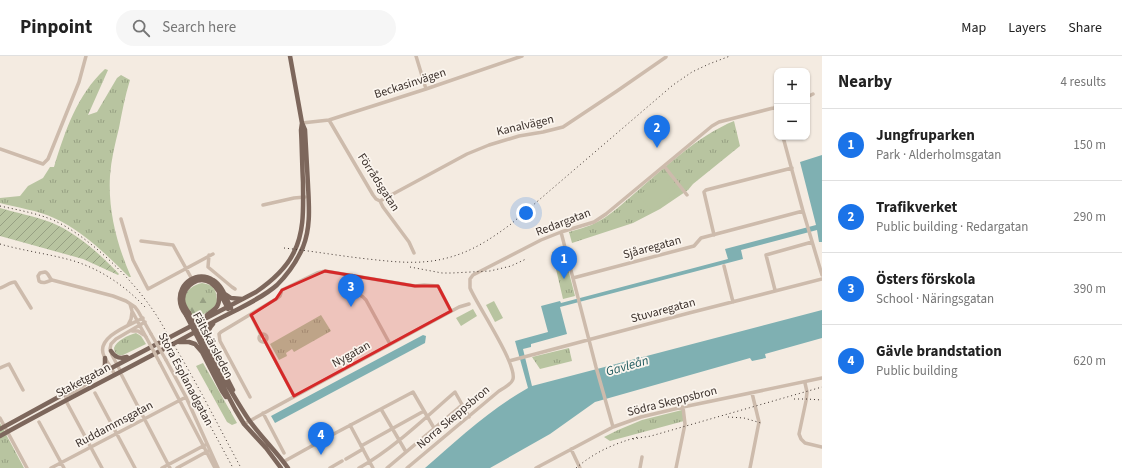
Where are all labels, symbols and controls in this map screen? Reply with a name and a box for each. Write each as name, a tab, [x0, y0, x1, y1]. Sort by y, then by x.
search box	[116, 10, 396, 46]
text: Pinpoint	[20, 14, 92, 41]
icon: search	[130, 17, 152, 39]
text: Search here	[162, 17, 236, 38]
text: Map	[961, 18, 986, 38]
text: Layers	[1008, 18, 1046, 38]
text: Share	[1068, 18, 1102, 38]
street label: Beckasinvägen	[372, 64, 448, 103]
map controls	[774, 68, 810, 140]
button: +	[774, 68, 810, 104]
text: Nearby	[838, 70, 892, 94]
text: 4 results	[1061, 73, 1106, 91]
button: −	[774, 104, 810, 140]
street label: Kanalvägen	[495, 111, 556, 140]
pin: 2	[644, 115, 670, 148]
text: Jungfruparken	[876, 125, 975, 146]
text: 1	[848, 136, 854, 154]
text: 150 m	[1073, 136, 1106, 154]
text: Park · Alderholmsgatan	[876, 146, 1001, 164]
street label: Förrådsgatan	[353, 150, 404, 215]
text: Trafikverket	[876, 197, 957, 218]
your location	[516, 203, 536, 223]
street label: Redargatan	[533, 204, 593, 241]
text: 2	[848, 208, 854, 226]
text: 290 m	[1073, 208, 1106, 226]
text: Public building · Redargatan	[876, 218, 1028, 236]
street label: Sjåaregatan	[621, 232, 683, 263]
pin: 1	[551, 246, 577, 279]
text: Östers förskola	[876, 269, 975, 290]
pin: 3	[338, 274, 364, 307]
text: 3	[848, 280, 854, 298]
text: 390 m	[1073, 280, 1106, 298]
text: School · Näringsgatan	[876, 290, 994, 308]
street label: Stuvaregatan	[629, 294, 697, 327]
street label: Fältskärsleden	[188, 309, 237, 381]
street label: Stora Esplanadgatan	[154, 330, 217, 429]
street label: Nygatan	[329, 337, 374, 372]
text: Gävle brandstation	[876, 341, 1002, 362]
water label: Gavleån	[604, 351, 651, 381]
text: 4	[848, 352, 854, 370]
text: 620 m	[1073, 352, 1106, 370]
street label: Staketgatan	[53, 359, 114, 402]
text: Public building	[876, 362, 958, 380]
street label: Norra Skeppsbron	[413, 382, 494, 453]
street label: Södra Skeppsbron	[625, 382, 719, 421]
street label: Ruddammsgatan	[72, 397, 156, 452]
pin: 4	[308, 422, 334, 455]

